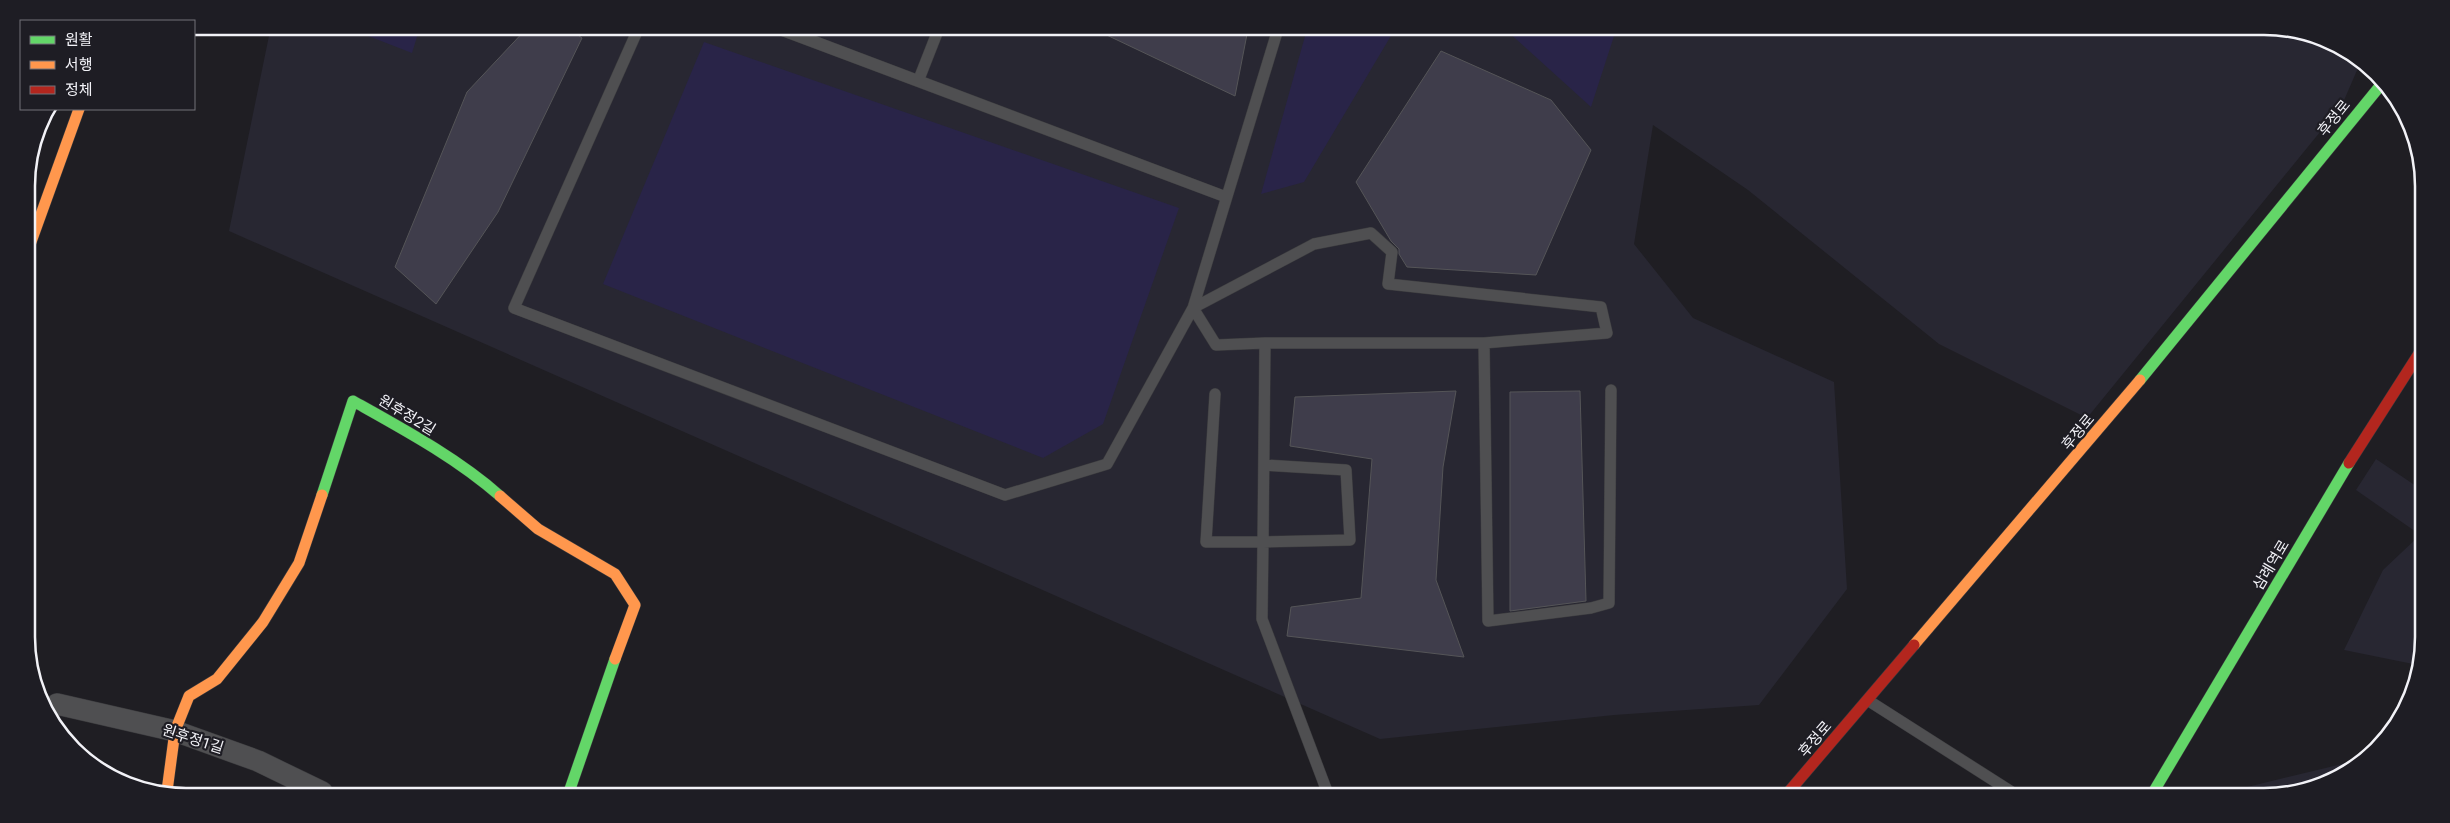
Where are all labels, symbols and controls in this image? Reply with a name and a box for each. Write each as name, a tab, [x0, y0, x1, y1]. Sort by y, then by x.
legend	[20, 20, 195, 110]
text: 원활	[65, 31, 93, 49]
text: 서행	[65, 56, 93, 74]
text: 정체	[65, 81, 93, 99]
street label: 후정로	[2314, 96, 2354, 140]
street label: 원후정2길	[375, 391, 439, 439]
street label: 후정로	[2058, 410, 2098, 454]
street label: 삼례역로	[2249, 537, 2293, 593]
street label: 후정로	[1795, 717, 1835, 761]
street label: 원후정1길	[160, 721, 226, 757]

